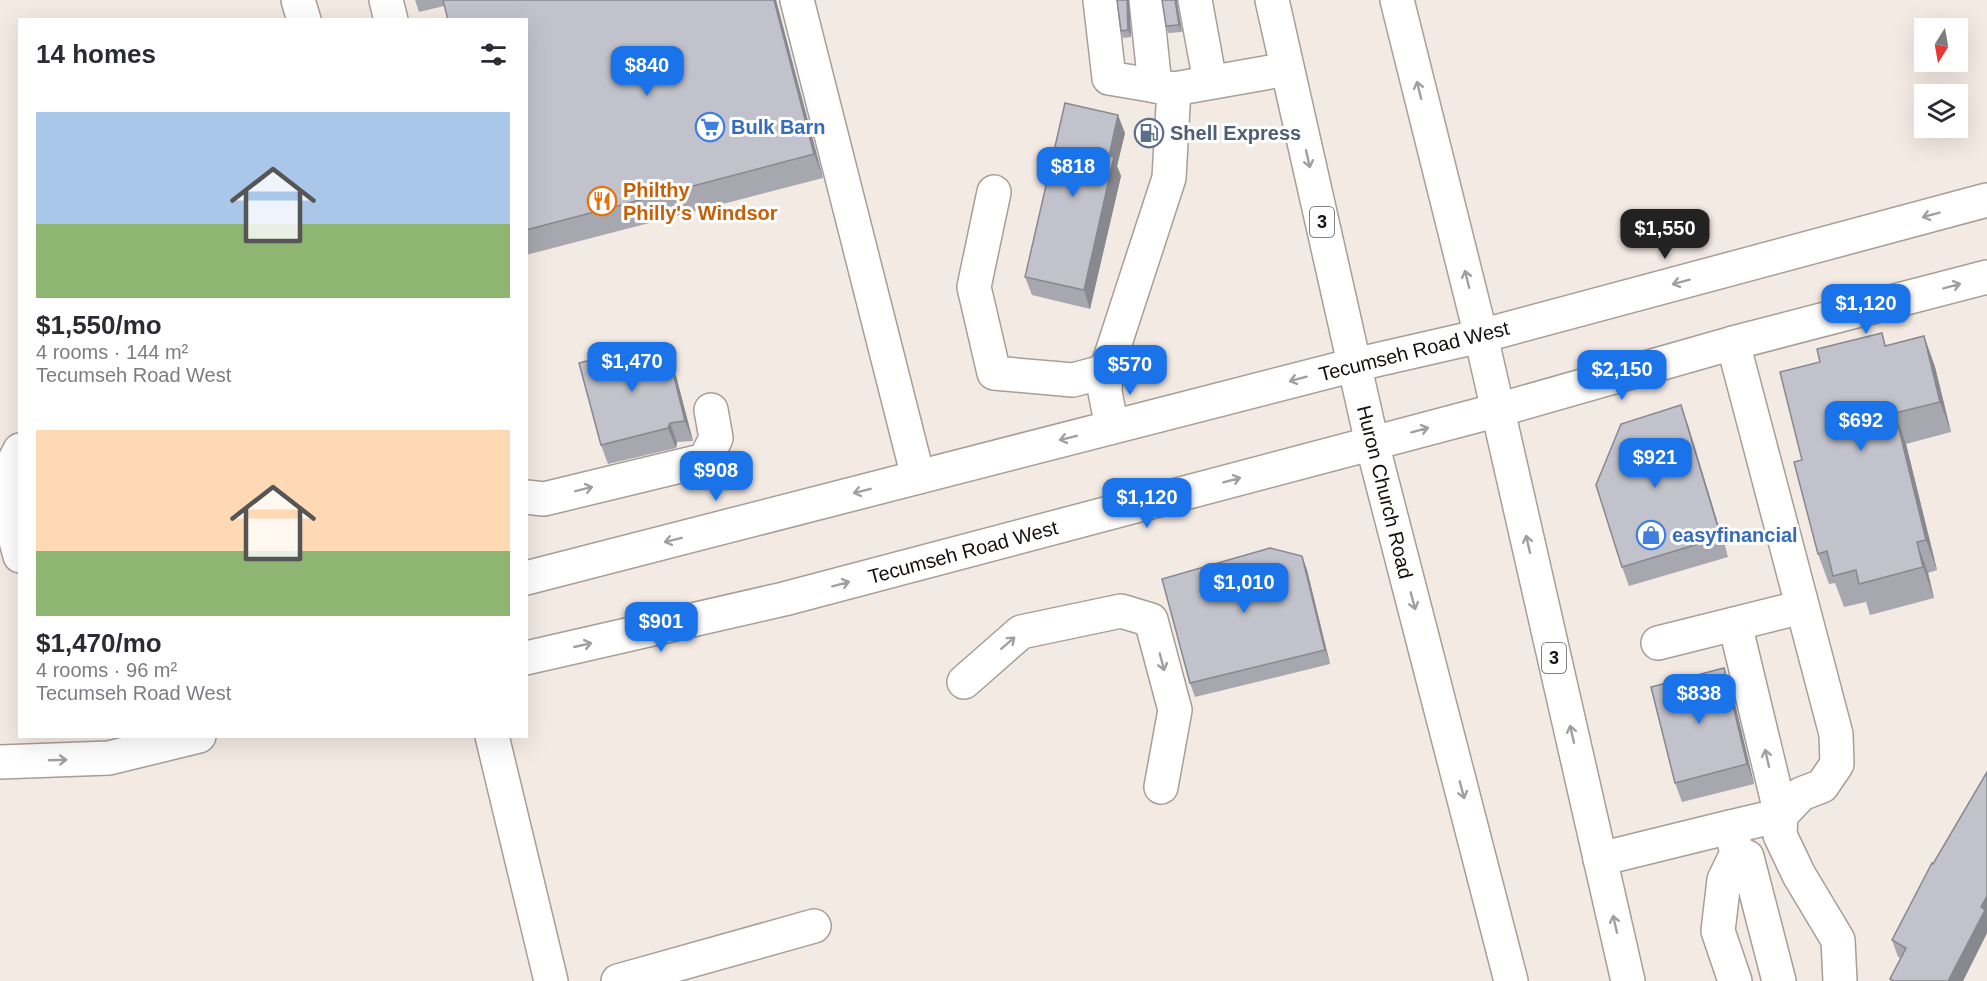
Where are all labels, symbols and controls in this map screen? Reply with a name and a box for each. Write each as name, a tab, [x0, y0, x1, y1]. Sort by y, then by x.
north arrow	[1914, 18, 1968, 72]
map controls	[1914, 18, 1968, 138]
icon: filters	[477, 38, 510, 71]
text: 14 homes	[36, 39, 156, 69]
pin: $840	[611, 46, 683, 97]
text: $840	[625, 54, 669, 76]
one-way arrow	[1413, 81, 1425, 100]
button: layers	[1914, 84, 1968, 138]
supermarket icon: Bulk Barn	[694, 111, 726, 143]
place label: Bulk Barn	[731, 116, 825, 138]
fuel station icon: Shell Express	[1133, 117, 1165, 149]
place label: Shell Express	[1170, 122, 1301, 144]
pin: $818	[1037, 147, 1109, 198]
one-way arrow	[1303, 149, 1314, 169]
icon: home	[219, 151, 327, 259]
text: $818	[1051, 155, 1095, 177]
place label: Philthy Philly's Windsor	[623, 179, 778, 224]
restaurant icon: Philthy Philly's Windsor	[586, 185, 618, 217]
road number: 3	[1310, 207, 1334, 237]
pin: $1,550	[1616, 209, 1714, 260]
one-way arrow	[1921, 210, 1940, 221]
text: $1,550	[1634, 217, 1696, 239]
one-way arrow	[1460, 270, 1472, 289]
one-way arrow	[1672, 277, 1691, 288]
one-way arrow	[1942, 280, 1961, 291]
pin: $1,120	[1817, 284, 1915, 335]
text: $1,120	[1835, 292, 1897, 314]
text: $1,550/mo	[36, 310, 162, 340]
street label: Tecumseh Road West	[1317, 317, 1512, 385]
text: 4 rooms · 144 m²	[36, 341, 188, 363]
pin: $1,470	[583, 342, 681, 393]
pin: $570	[1094, 345, 1166, 396]
text: $1,470	[601, 350, 663, 372]
pin: $2,150	[1573, 350, 1671, 401]
text: $570	[1108, 353, 1152, 375]
text: $2,150	[1591, 358, 1653, 380]
text: Tecumseh Road West	[36, 364, 231, 386]
one-way arrow	[1289, 374, 1308, 386]
pin: $692	[1825, 401, 1897, 452]
street label: Huron Church Road	[1353, 403, 1417, 581]
text: $692	[1839, 409, 1883, 431]
one-way arrow	[1411, 424, 1430, 436]
one-way arrow	[1059, 433, 1078, 445]
pin: $921	[1619, 438, 1691, 489]
text: $921	[1633, 446, 1677, 468]
pin: $908	[680, 451, 752, 502]
text: $908	[694, 459, 738, 481]
icon: home	[219, 469, 327, 577]
one-way arrow	[1222, 474, 1241, 486]
pin: $1,120	[1098, 478, 1196, 529]
one-way arrow	[574, 483, 593, 495]
one-way arrow	[853, 486, 872, 497]
text: $1,120	[1116, 486, 1178, 508]
street label: Tecumseh Road West	[866, 516, 1061, 588]
shop icon: easyfinancial	[1635, 519, 1667, 551]
place label: easyfinancial	[1672, 524, 1798, 546]
one-way arrow	[664, 534, 683, 546]
one-way arrow	[1522, 534, 1534, 553]
pin: $1,010	[1195, 563, 1293, 614]
text: $1,010	[1213, 571, 1275, 593]
one-way arrow	[831, 578, 850, 590]
one-way arrow	[1408, 592, 1419, 611]
pin: $901	[625, 602, 697, 653]
text: $901	[639, 610, 683, 632]
text: $1,470/mo	[36, 628, 162, 658]
one-way arrow	[1000, 637, 1016, 650]
one-way arrow	[574, 638, 593, 650]
road number: 3	[1542, 643, 1566, 673]
one-way arrow	[1157, 652, 1169, 671]
text: 4 rooms · 96 m²	[36, 659, 177, 681]
pin: $838	[1663, 674, 1735, 725]
text: Tecumseh Road West	[36, 682, 231, 704]
text: $838	[1677, 682, 1721, 704]
one-way arrow	[1565, 725, 1577, 744]
one-way arrow	[1761, 748, 1773, 767]
one-way arrow	[48, 754, 68, 765]
one-way arrow	[1457, 780, 1468, 799]
one-way arrow	[1608, 915, 1620, 934]

